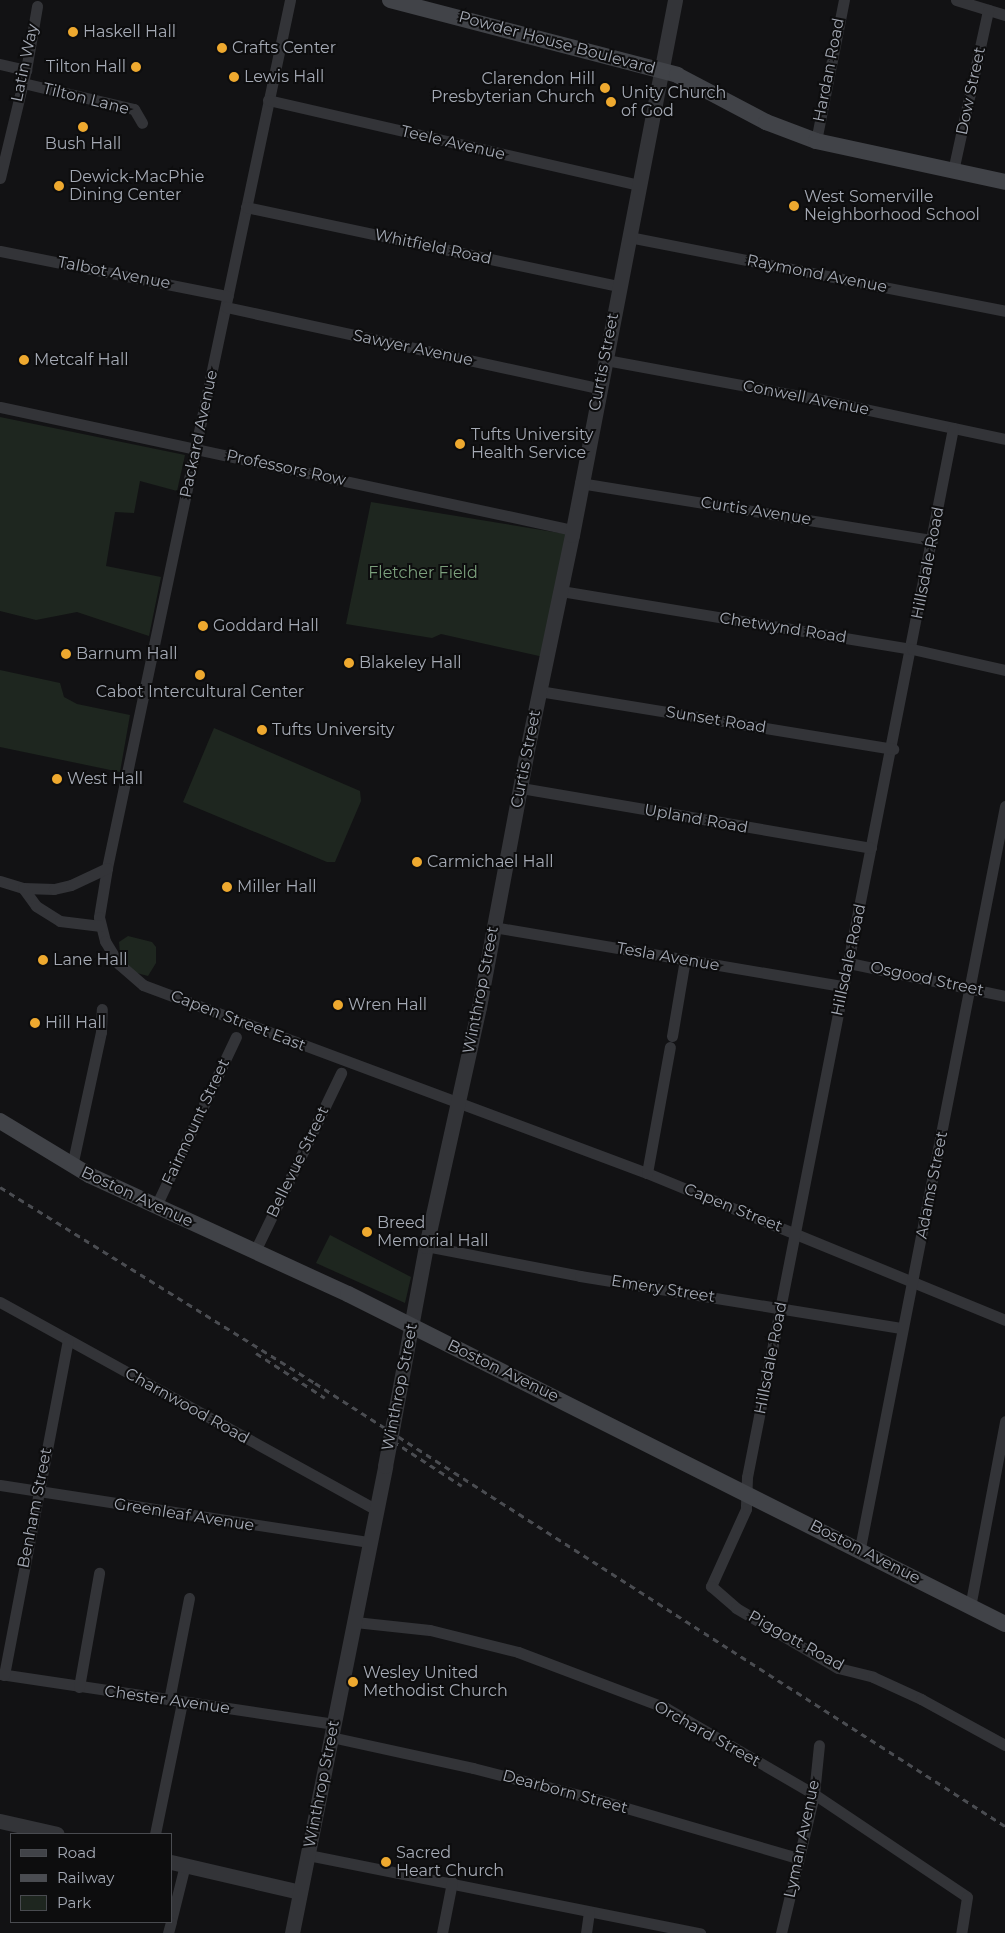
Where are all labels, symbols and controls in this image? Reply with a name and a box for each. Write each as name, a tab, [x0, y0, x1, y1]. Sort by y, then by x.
street label: Powder House Boulevard	[456, 7, 658, 79]
street label: Hardan Road	[809, 16, 849, 124]
street label: Latin Way	[7, 22, 43, 104]
place label: Haskell Hall	[83, 22, 176, 42]
marker: Haskell Hall	[67, 26, 79, 38]
place label: Crafts Center	[232, 38, 336, 58]
marker: Crafts Center	[216, 42, 228, 54]
street label: Dow Street	[952, 45, 990, 137]
place label: Tilton Hall	[46, 57, 126, 77]
marker: Tilton Hall	[130, 61, 142, 73]
place label: Lewis Hall	[244, 67, 324, 87]
place label: Clarendon Hill Presbyterian Church	[431, 69, 595, 107]
marker: Lewis Hall	[228, 71, 240, 83]
street label: Tilton Lane	[41, 79, 131, 119]
marker: Clarendon Hill Presbyterian Church	[599, 82, 611, 94]
place label: Unity Church of God	[621, 83, 726, 121]
marker: Unity Church of God	[605, 96, 617, 108]
marker: Bush Hall	[77, 121, 89, 133]
street label: Teele Avenue	[399, 122, 507, 164]
place label: Bush Hall	[45, 134, 121, 154]
place label: Dewick-MacPhie Dining Center	[69, 167, 204, 205]
marker: Dewick-MacPhie Dining Center	[53, 180, 65, 192]
place label: West Somerville Neighborhood School	[804, 187, 980, 225]
marker: West Somerville Neighborhood School	[788, 200, 800, 212]
street label: Whitfield Road	[373, 225, 493, 269]
street label: Raymond Avenue	[745, 251, 889, 297]
street label: Talbot Avenue	[56, 253, 172, 293]
street label: Curtis Street	[585, 311, 623, 413]
street label: Sawyer Avenue	[351, 326, 475, 370]
place label: Metcalf Hall	[34, 350, 129, 370]
marker: Metcalf Hall	[18, 354, 30, 366]
street label: Packard Avenue	[176, 368, 222, 500]
street label: Conwell Avenue	[741, 376, 871, 420]
place label: Tufts University Health Service	[471, 425, 593, 463]
marker: Tufts University Health Service	[453, 437, 467, 451]
street label: Professors Row	[224, 446, 348, 490]
street label: Curtis Avenue	[699, 493, 813, 529]
street label: Hillsdale Road	[908, 505, 948, 621]
park label: Fletcher Field	[368, 563, 478, 583]
street label: Chetwynd Road	[718, 608, 848, 648]
place label: Goddard Hall	[213, 616, 319, 636]
marker: Goddard Hall	[197, 620, 209, 632]
place label: Barnum Hall	[76, 644, 178, 664]
marker: Barnum Hall	[60, 648, 72, 660]
place label: Blakeley Hall	[359, 653, 461, 673]
marker: Blakeley Hall	[343, 657, 355, 669]
marker: Cabot Intercultural Center	[194, 669, 206, 681]
place label: Cabot Intercultural Center	[96, 682, 304, 702]
street label: Sunset Road	[664, 703, 768, 737]
street label: Curtis Street	[507, 708, 545, 810]
place label: Tufts University	[272, 720, 394, 740]
marker: Tufts University	[256, 724, 268, 736]
place label: West Hall	[67, 769, 143, 789]
marker: West Hall	[51, 773, 63, 785]
street label: Upland Road	[643, 800, 749, 838]
place label: Carmichael Hall	[427, 852, 554, 872]
marker: Carmichael Hall	[411, 856, 423, 868]
place label: Miller Hall	[237, 877, 317, 897]
marker: Miller Hall	[221, 881, 233, 893]
street label: Hillsdale Road	[828, 902, 870, 1018]
street label: Winthrop Street	[459, 925, 503, 1055]
street label: Tesla Avenue	[615, 939, 721, 975]
place label: Lane Hall	[53, 950, 128, 970]
marker: Lane Hall	[37, 954, 49, 966]
street label: Osgood Street	[868, 958, 986, 1000]
street label: Capen Street East	[168, 986, 308, 1056]
place label: Wren Hall	[348, 995, 427, 1015]
marker: Wren Hall	[332, 999, 344, 1011]
place label: Hill Hall	[45, 1013, 106, 1033]
marker: Hill Hall	[29, 1017, 41, 1029]
street label: Fairmount Street	[158, 1056, 234, 1188]
street label: Bellevue Street	[263, 1103, 333, 1221]
street label: Adams Street	[912, 1130, 952, 1240]
street label: Boston Avenue	[78, 1163, 196, 1231]
street label: Capen Street	[681, 1180, 785, 1236]
place label: Breed Memorial Hall	[377, 1213, 489, 1251]
marker: Breed Memorial Hall	[361, 1226, 373, 1238]
street label: Emery Street	[610, 1271, 716, 1307]
street label: Hillsdale Road	[751, 1300, 791, 1416]
street label: Winthrop Street	[378, 1322, 422, 1452]
street label: Boston Avenue	[444, 1336, 562, 1406]
street label: Charnwood Road	[121, 1364, 253, 1448]
street label: Benham Street	[14, 1446, 56, 1570]
street label: Greenleaf Avenue	[112, 1494, 256, 1536]
street label: Boston Avenue	[807, 1516, 923, 1588]
street label: Piggott Road	[745, 1607, 847, 1675]
place label: Wesley United Methodist Church	[363, 1663, 508, 1701]
marker: Wesley United Methodist Church	[347, 1676, 359, 1688]
street label: Chester Avenue	[103, 1682, 231, 1718]
street label: Orchard Street	[651, 1697, 763, 1771]
street label: Winthrop Street	[300, 1719, 344, 1849]
street label: Dearborn Street	[500, 1766, 630, 1818]
street label: Lyman Avenue	[780, 1778, 824, 1900]
legend	[10, 1833, 172, 1923]
text: Road	[57, 1843, 96, 1862]
place label: Sacred Heart Church	[396, 1843, 504, 1881]
marker: Sacred Heart Church	[380, 1856, 392, 1868]
text: Railway	[57, 1868, 114, 1887]
text: Park	[57, 1893, 91, 1912]

